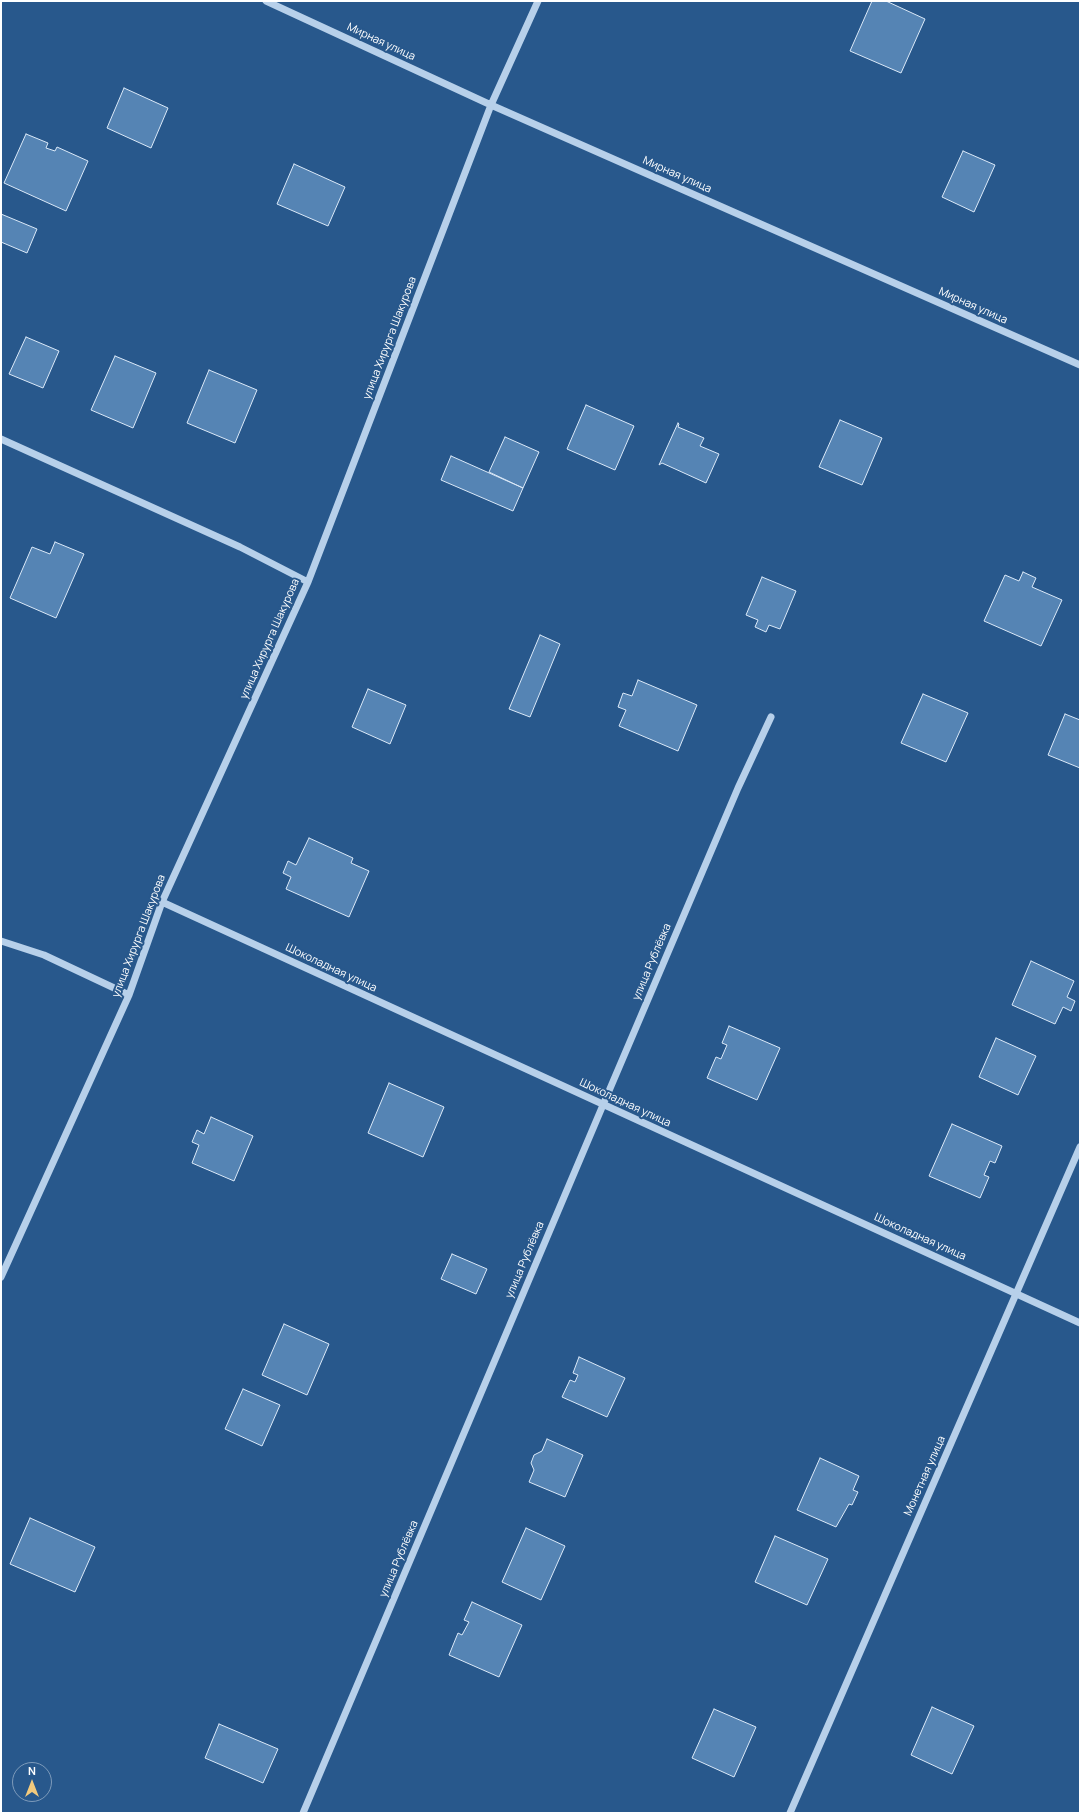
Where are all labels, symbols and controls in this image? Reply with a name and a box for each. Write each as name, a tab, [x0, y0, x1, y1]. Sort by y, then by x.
street label: Мирная улица	[345, 20, 417, 64]
street label: Мирная улица	[641, 154, 713, 196]
street label: улица Хирурга Шакурова	[360, 275, 420, 401]
street label: Мирная улица	[937, 285, 1009, 327]
street label: улица Хирурга Шакурова	[237, 577, 303, 701]
street label: улица Хирурга Шакурова	[109, 873, 169, 999]
street label: улица Рублёвка	[630, 922, 674, 1002]
street label: Шоколадная улица	[283, 941, 379, 995]
street label: Шоколадная улица	[577, 1076, 673, 1130]
street label: Шоколадная улица	[872, 1211, 968, 1263]
street label: улица Рублёвка	[503, 1220, 547, 1300]
street label: Монетная улица	[901, 1434, 949, 1518]
street label: улица Рублёвка	[377, 1519, 421, 1599]
north arrow	[12, 1762, 52, 1802]
text: N	[28, 1763, 36, 1778]

